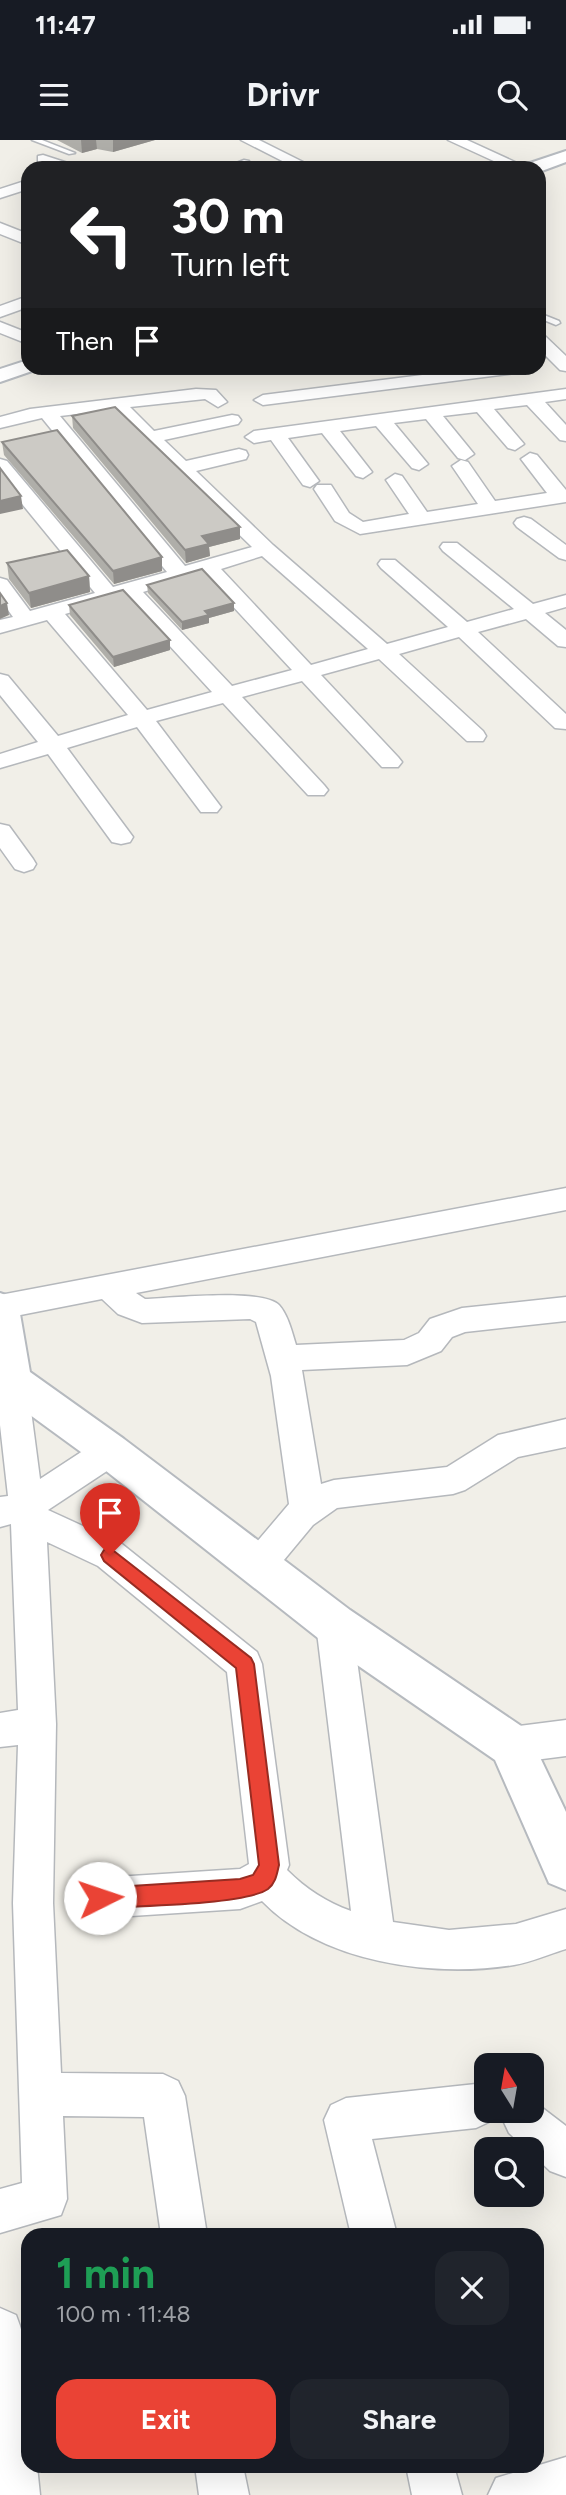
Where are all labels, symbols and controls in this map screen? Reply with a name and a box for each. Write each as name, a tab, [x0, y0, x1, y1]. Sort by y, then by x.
text: 11:47	[35, 9, 96, 41]
icon: menu	[35, 76, 73, 114]
text: Drivr	[247, 76, 319, 114]
icon: search	[493, 76, 531, 114]
text: 30 m	[171, 186, 284, 245]
icon: left	[56, 189, 147, 280]
text: Turn left	[171, 246, 290, 284]
icon: arrive	[128, 322, 166, 360]
text: Then	[56, 325, 114, 357]
pin	[80, 1483, 140, 1555]
icon: arrive	[91, 1494, 129, 1532]
position arrow	[63, 1861, 137, 1935]
north arrow	[474, 2053, 544, 2123]
map controls	[474, 2053, 544, 2207]
button: search	[474, 2137, 544, 2207]
text: 1 min	[56, 2248, 155, 2299]
button: close	[435, 2251, 509, 2325]
text: 100 m · 11:48	[56, 2300, 191, 2328]
button: Exit	[56, 2379, 276, 2459]
button: Share	[290, 2379, 509, 2459]

